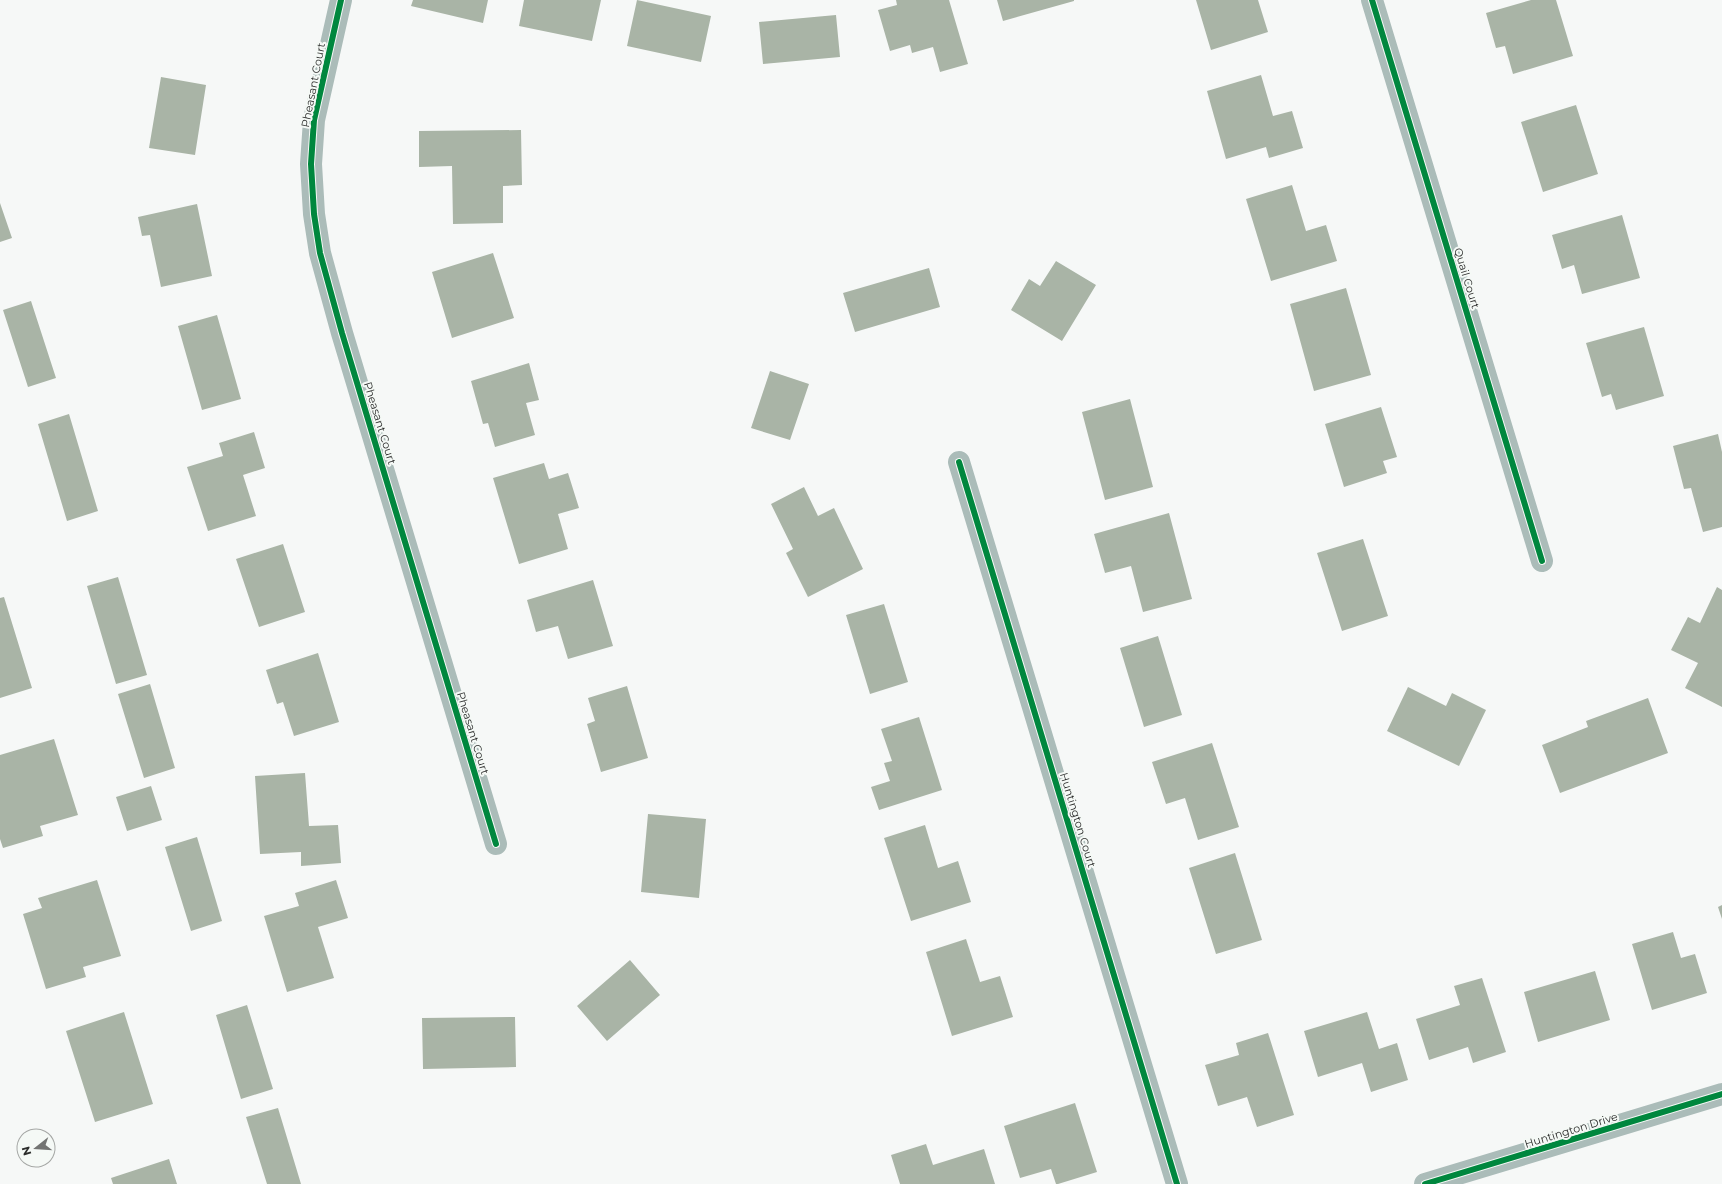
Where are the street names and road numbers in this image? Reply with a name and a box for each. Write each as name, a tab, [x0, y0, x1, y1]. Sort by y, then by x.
street label: Pheasant Court	[298, 41, 328, 128]
street label: Quail Court	[1451, 246, 1483, 311]
street label: Pheasant Court	[361, 380, 399, 467]
street label: Pheasant Court	[454, 690, 492, 777]
street label: Huntington Court	[1057, 771, 1099, 870]
street label: Huntington Drive	[1523, 1109, 1620, 1151]

